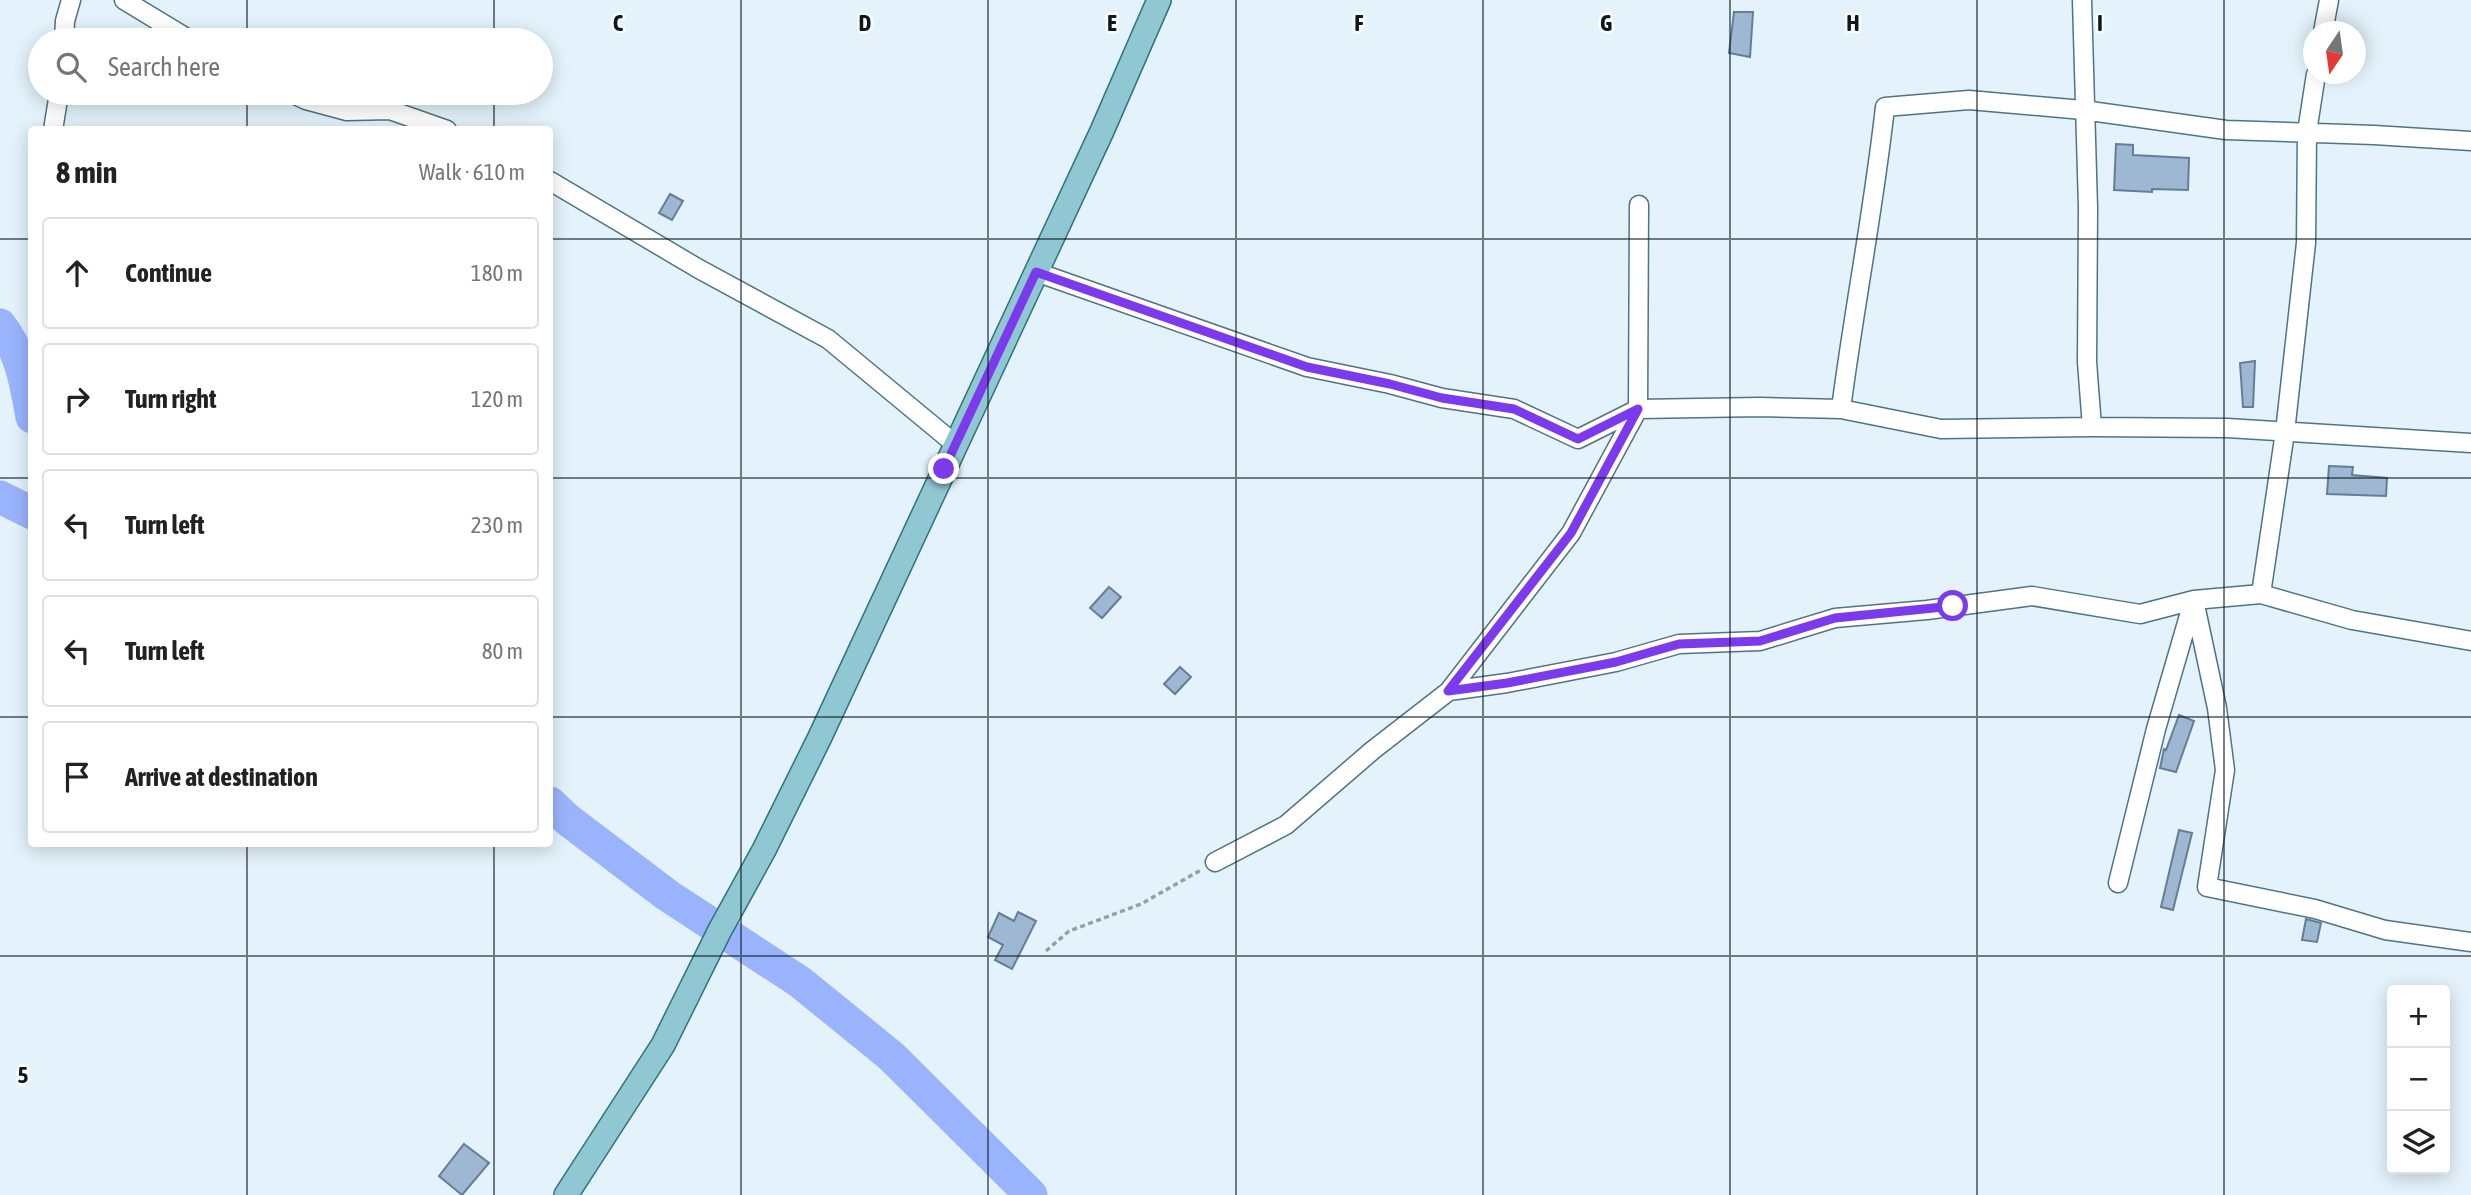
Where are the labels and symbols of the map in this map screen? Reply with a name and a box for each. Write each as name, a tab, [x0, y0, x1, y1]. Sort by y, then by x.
text: C	[613, 10, 624, 36]
text: D	[859, 10, 872, 36]
text: E	[1107, 10, 1117, 36]
text: F	[1354, 10, 1364, 36]
text: G	[1600, 10, 1612, 36]
text: H	[1846, 10, 1860, 36]
text: I	[2097, 10, 2103, 36]
north arrow	[2303, 21, 2366, 84]
route end	[928, 453, 959, 484]
route start	[1937, 590, 1968, 621]
text: 5	[18, 1062, 29, 1088]

